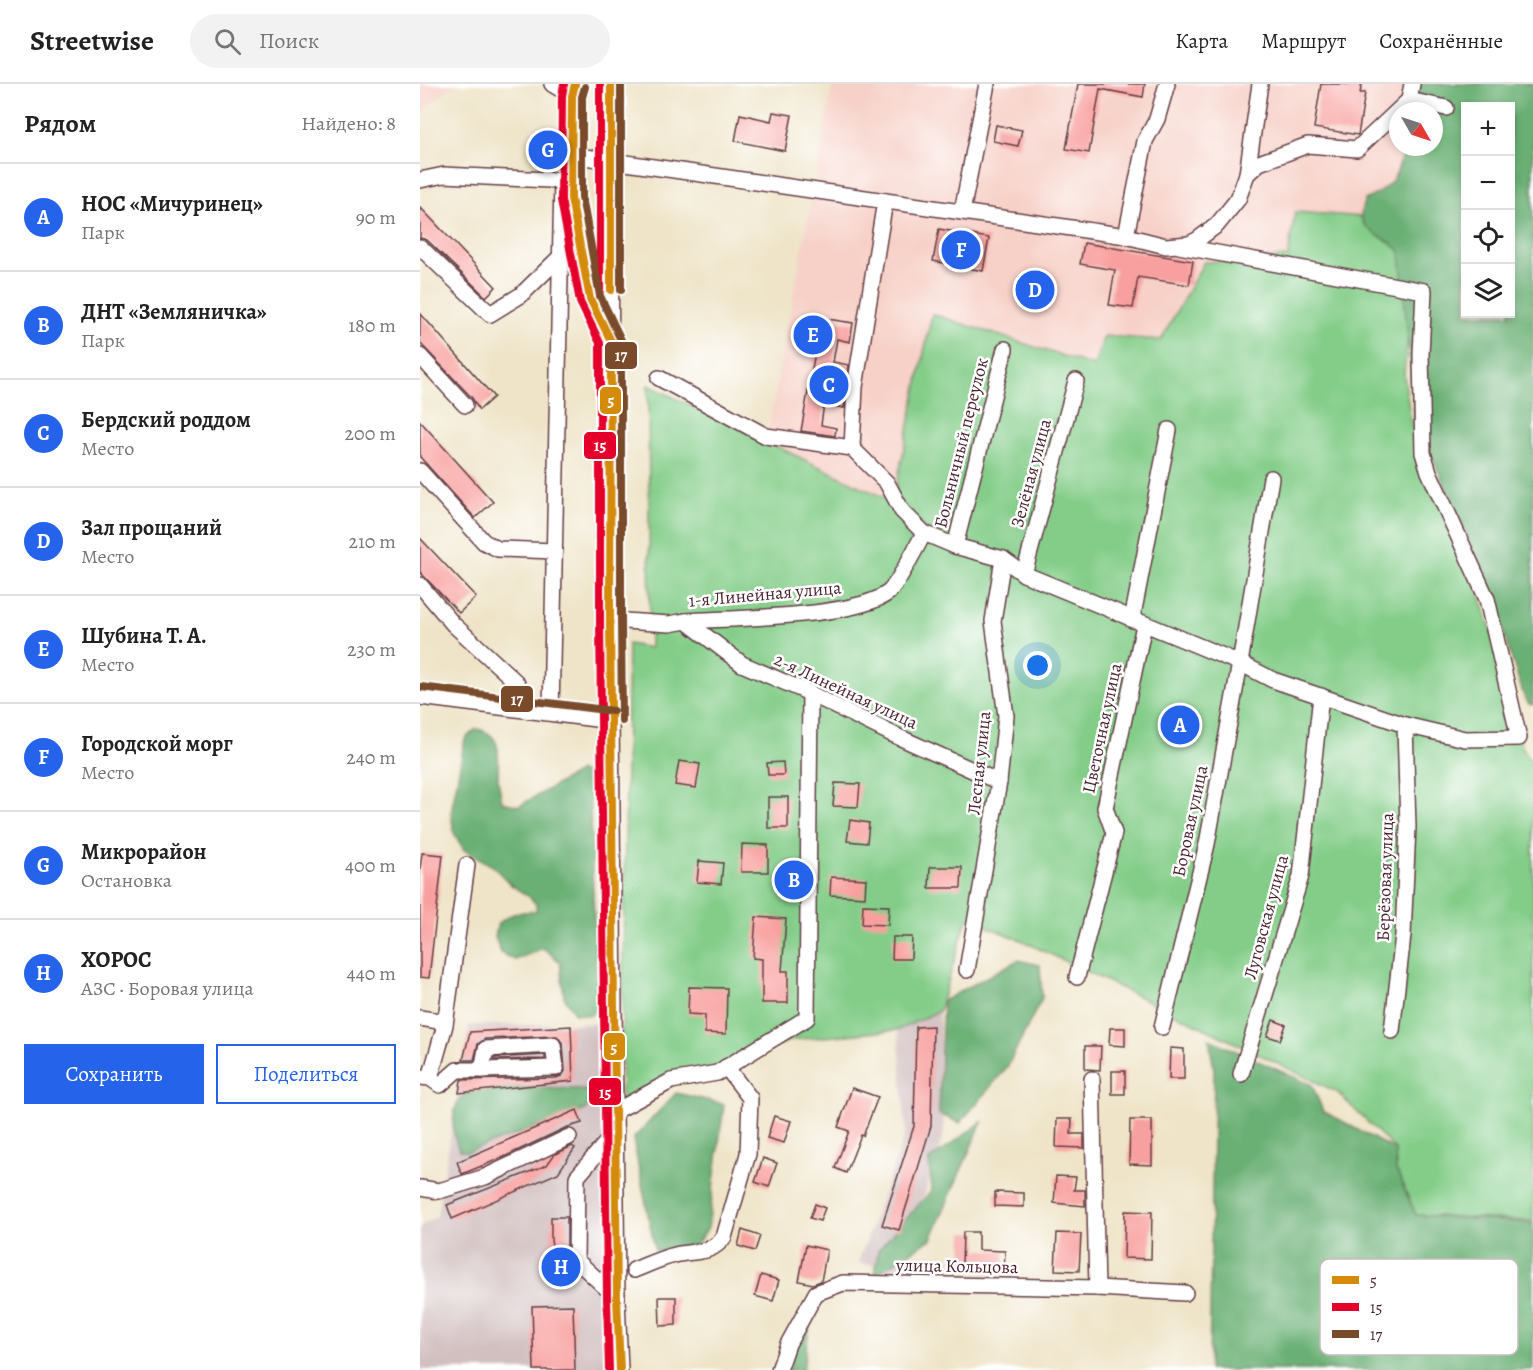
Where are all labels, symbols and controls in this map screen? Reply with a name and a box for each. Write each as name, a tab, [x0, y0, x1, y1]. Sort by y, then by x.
search box	[190, 14, 610, 68]
text: Streetwise	[30, 22, 154, 60]
icon: search	[211, 25, 244, 58]
text: Поиск	[259, 26, 319, 56]
text: Карта	[1175, 27, 1228, 55]
text: Маршрут	[1261, 27, 1346, 55]
text: Сохранённые	[1379, 27, 1503, 55]
north arrow	[1389, 102, 1443, 156]
map controls	[1461, 102, 1515, 318]
button: +	[1461, 102, 1515, 156]
text: Рядом	[24, 106, 96, 141]
text: Найдено: 8	[301, 110, 396, 137]
pin: G	[528, 128, 568, 172]
button: −	[1461, 156, 1515, 210]
text: НОС «Мичуринец»	[81, 189, 263, 219]
text: A	[37, 204, 50, 231]
text: 90 m	[356, 204, 396, 231]
button: locate	[1461, 210, 1515, 264]
text: Парк	[81, 219, 125, 246]
pin: F	[942, 228, 980, 272]
button: layers	[1461, 264, 1515, 318]
pin: D	[1016, 268, 1054, 312]
text: ДНТ «Земляничка»	[81, 297, 267, 327]
text: B	[37, 312, 50, 339]
text: 180 m	[348, 312, 396, 339]
pin: E	[794, 312, 832, 358]
text: Парк	[81, 327, 125, 354]
line badge: 17	[604, 341, 638, 370]
text: 17	[615, 345, 627, 367]
street label: Больничный переулок	[928, 355, 994, 531]
pin: C	[810, 362, 848, 408]
line badge: 5	[599, 386, 622, 415]
text: 5	[608, 390, 615, 412]
text: Бердский роддом	[81, 405, 251, 435]
street label: Зелёная улица	[1005, 415, 1057, 530]
text: C	[37, 420, 50, 447]
text: 200 m	[345, 420, 396, 447]
line badge: 15	[583, 431, 617, 460]
text: Место	[81, 435, 134, 462]
text: 15	[594, 435, 606, 457]
text: Зал прощаний	[81, 513, 222, 543]
text: D	[37, 528, 50, 555]
text: 210 m	[348, 528, 396, 555]
text: Место	[81, 543, 134, 570]
street label: 1-я Линейная улица	[688, 575, 843, 613]
text: Шубина Т. А.	[81, 621, 207, 651]
text: E	[38, 636, 49, 663]
text: 230 m	[347, 636, 396, 663]
street label: 2-я Линейная улица	[770, 647, 922, 735]
text: Место	[81, 651, 134, 678]
your location	[1023, 651, 1052, 680]
street label: Цветочная улица	[1077, 660, 1128, 795]
line badge: 17	[500, 685, 534, 713]
text: 17	[511, 689, 523, 711]
pin: A	[1160, 702, 1200, 748]
street label: Лесная улица	[962, 709, 996, 816]
text: Городской морг	[81, 729, 233, 759]
text: F	[38, 744, 49, 771]
text: 240 m	[346, 744, 396, 771]
text: Место	[81, 759, 134, 786]
street label: Боровая улица	[1166, 762, 1214, 879]
street label: Берёзовая улица	[1371, 812, 1399, 942]
text: Микрорайон	[81, 837, 206, 867]
text: G	[37, 852, 50, 879]
text: 400 m	[345, 852, 396, 879]
street label: Луговская улица	[1238, 852, 1294, 982]
pin: B	[774, 858, 814, 902]
text: Остановка	[81, 867, 172, 894]
text: ХОРОС	[81, 945, 152, 975]
text: H	[36, 960, 51, 987]
text: 440 m	[347, 960, 396, 987]
text: АЗС · Боровая улица	[81, 975, 254, 1002]
line badge: 5	[603, 1032, 626, 1061]
text: 5	[611, 1037, 618, 1059]
button: Сохранить	[24, 1044, 204, 1104]
button: Поделиться	[216, 1044, 396, 1104]
line badge: 15	[588, 1077, 622, 1106]
text: 15	[599, 1082, 611, 1104]
pin: H	[542, 1244, 580, 1290]
street label: улица Кольцова	[895, 1253, 1019, 1279]
legend	[1320, 1259, 1518, 1355]
text: 5	[1370, 1270, 1377, 1292]
text: 15	[1370, 1297, 1382, 1319]
text: 17	[1370, 1324, 1382, 1346]

